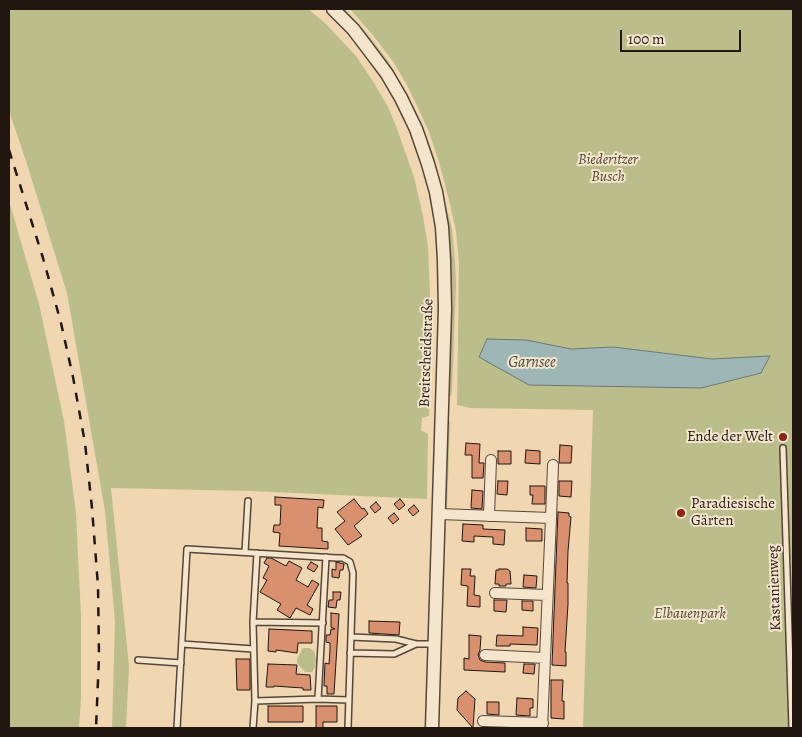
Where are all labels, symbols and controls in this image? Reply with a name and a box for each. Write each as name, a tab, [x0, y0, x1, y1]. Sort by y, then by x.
scale bar	[622, 20, 743, 52]
text: 100 m	[628, 29, 665, 49]
park label: Biederitzer Busch	[578, 151, 638, 186]
street label: Breitscheidstraße	[416, 298, 438, 408]
water label: Garnsee	[508, 353, 556, 373]
place label: Ende der Welt	[687, 428, 773, 446]
marker: Ende der Welt	[777, 431, 789, 443]
place label: Paradiesische Gärten	[691, 495, 775, 530]
marker: Paradiesische Gärten	[675, 507, 687, 519]
street label: Kastanienweg	[765, 545, 785, 631]
park label: Elbauenpark	[654, 605, 726, 623]

